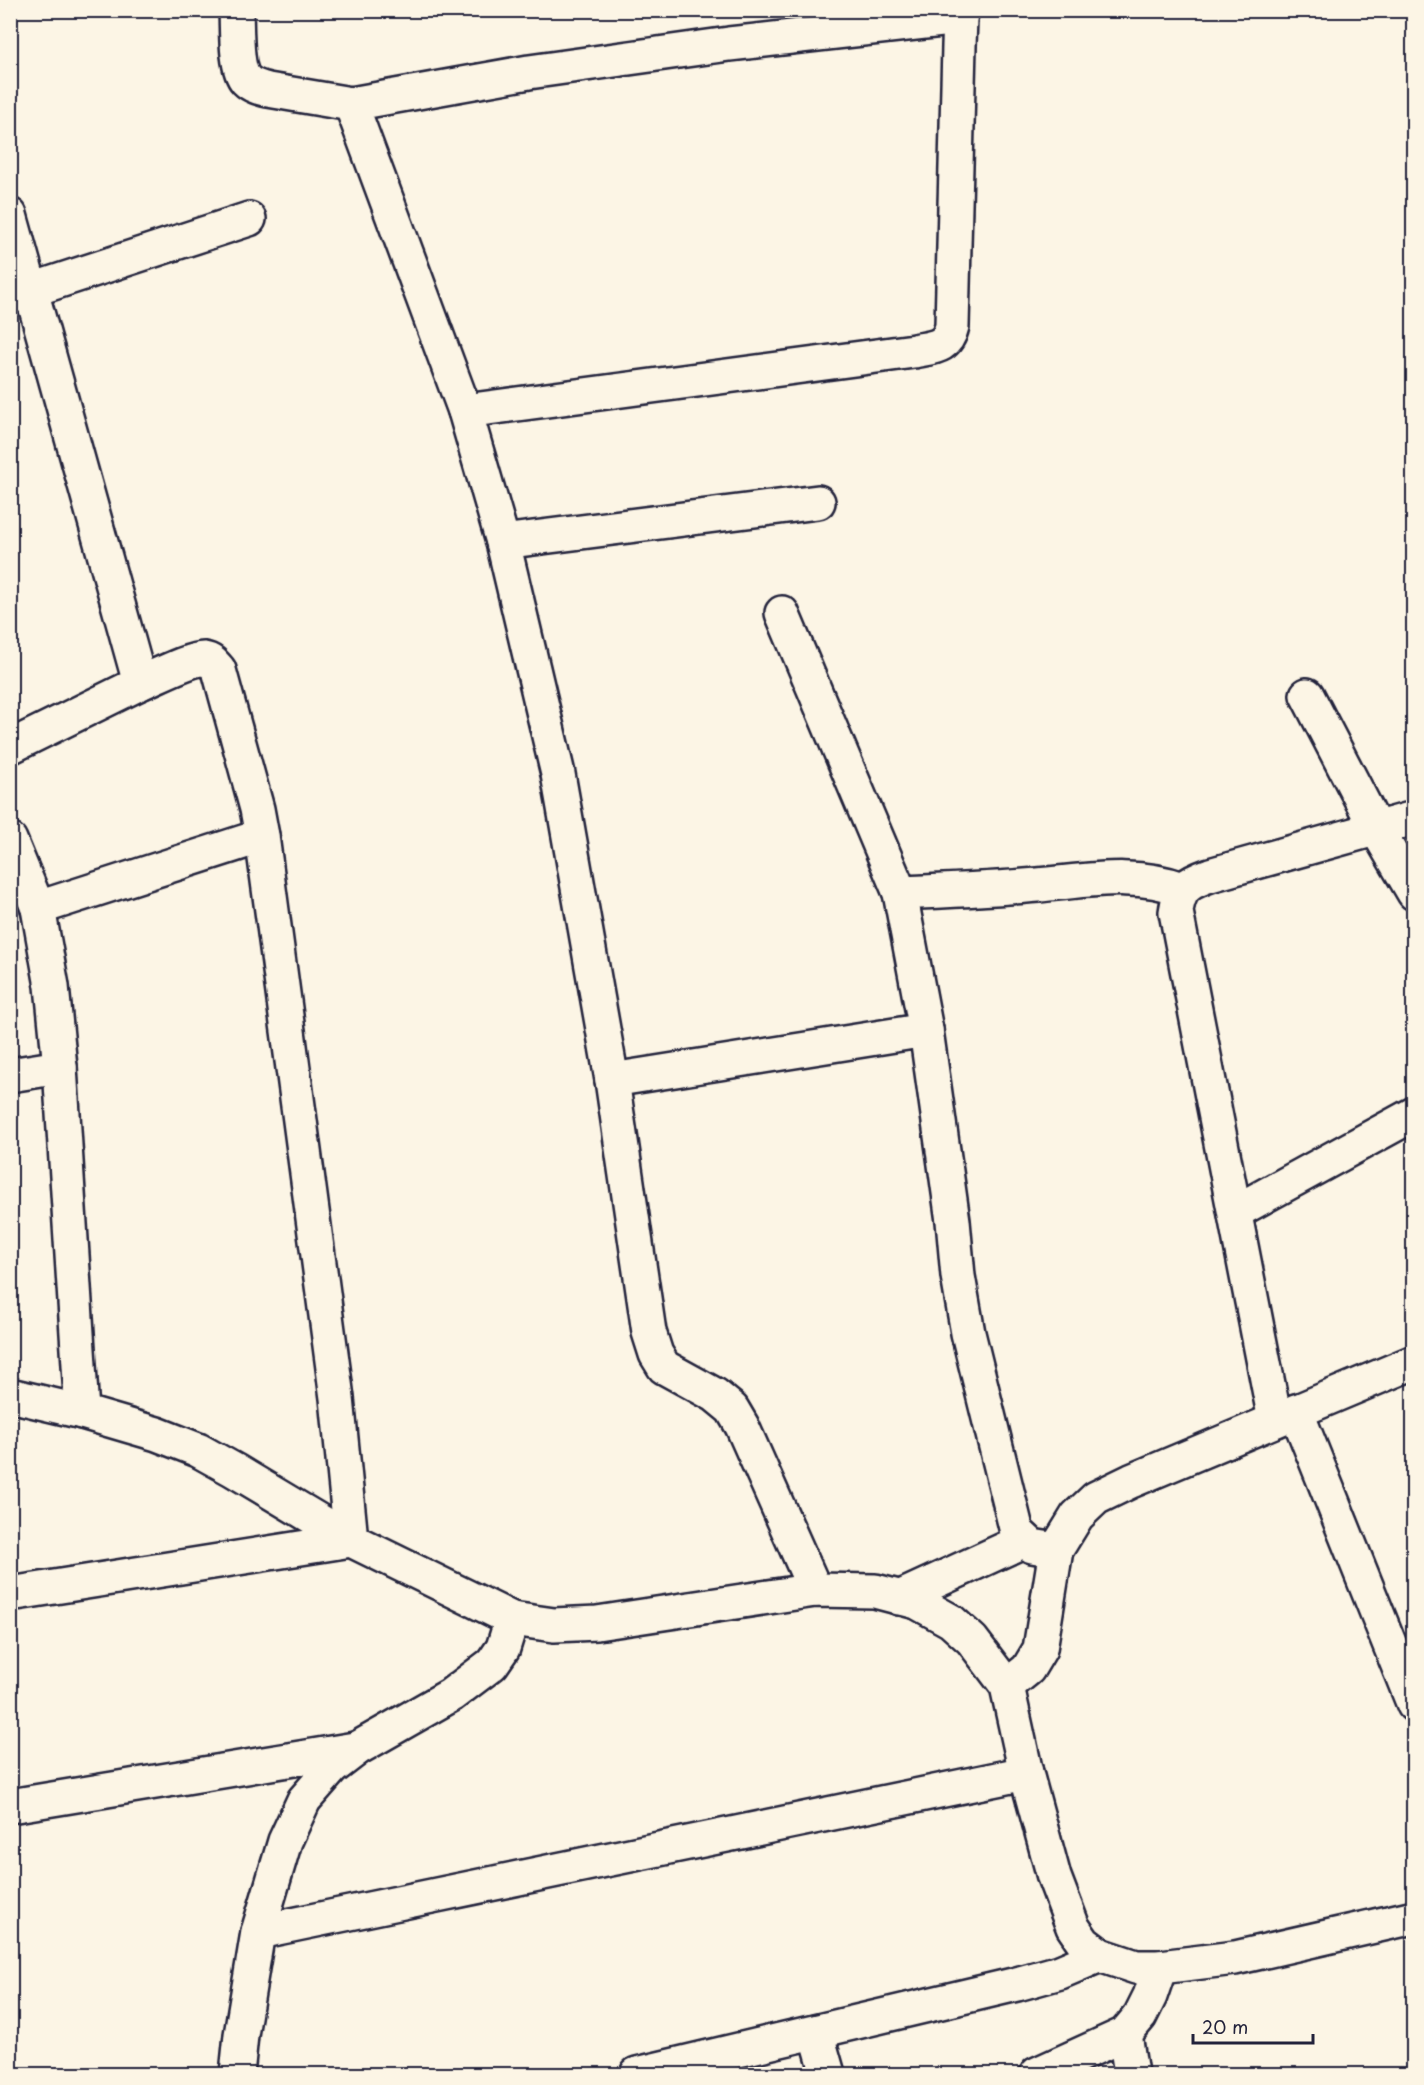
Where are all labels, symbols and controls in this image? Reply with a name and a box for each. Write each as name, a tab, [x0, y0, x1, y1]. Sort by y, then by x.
scale bar	[1193, 2007, 1313, 2045]
text: 20 m	[1202, 2013, 1248, 2040]

